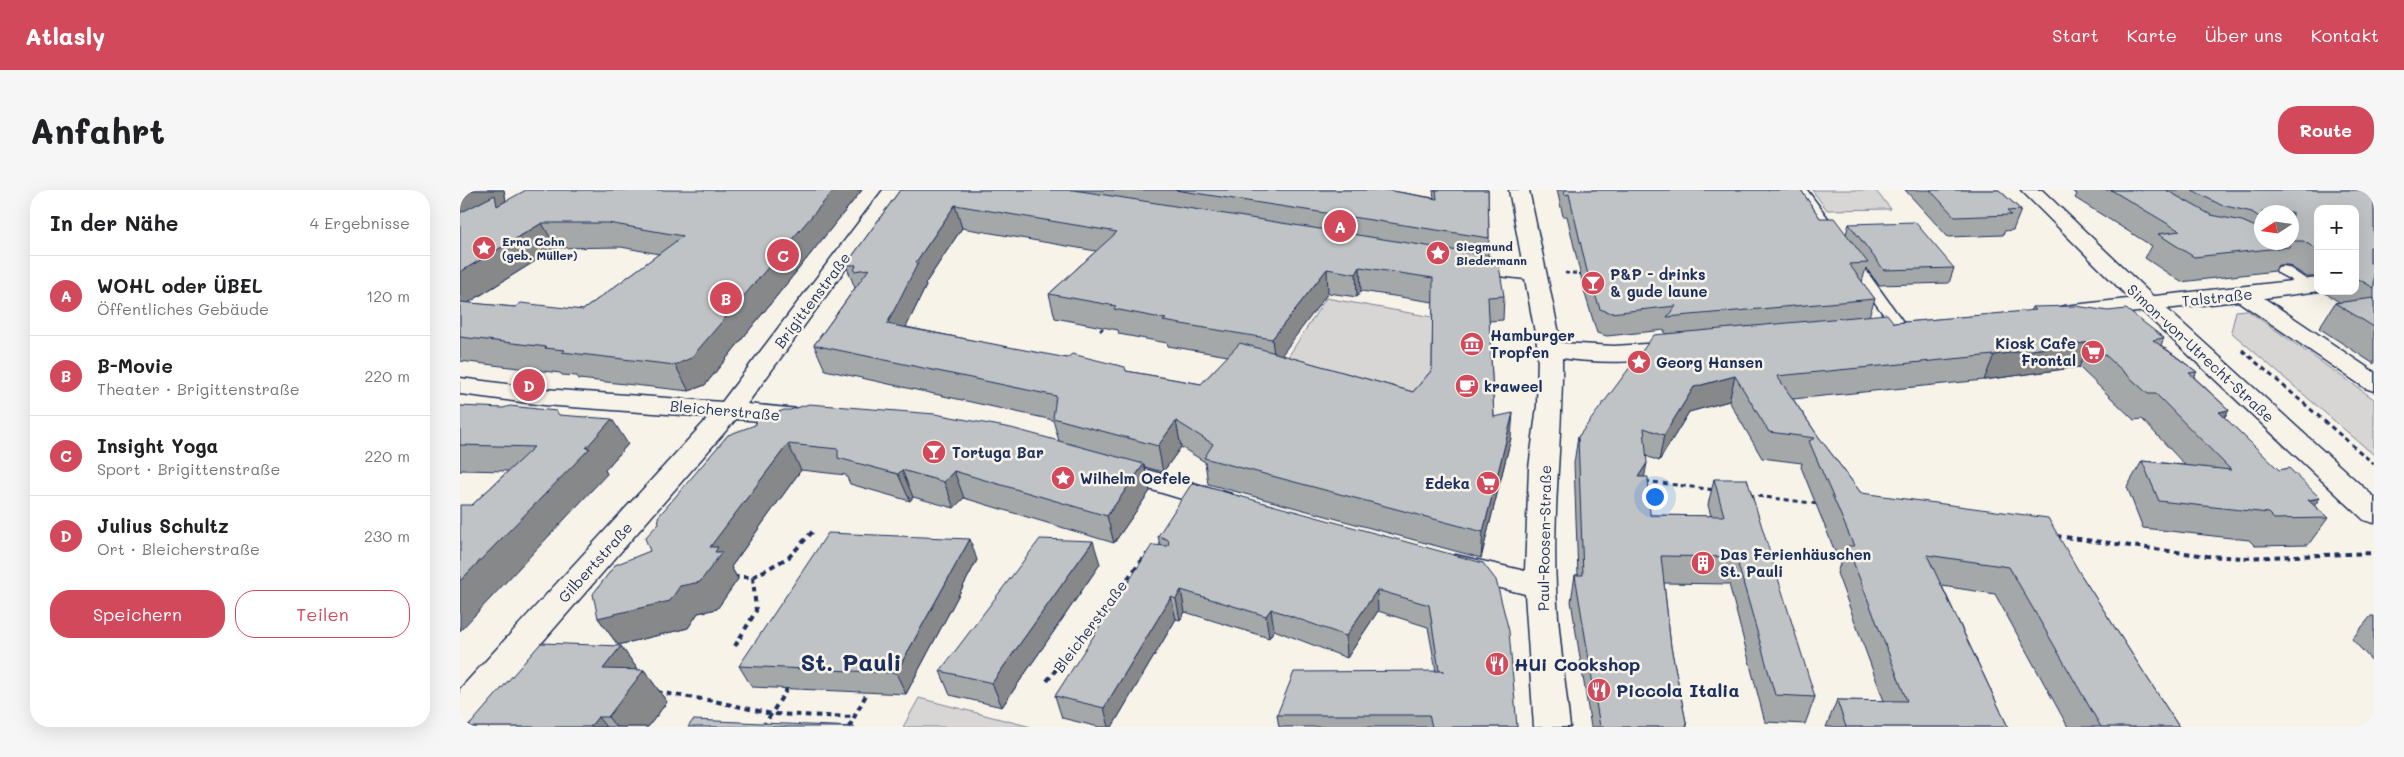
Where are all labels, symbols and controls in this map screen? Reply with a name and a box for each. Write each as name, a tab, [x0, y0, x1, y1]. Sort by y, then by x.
text: Atlasly	[25, 20, 105, 51]
text: Start	[2052, 23, 2099, 47]
text: Karte	[2127, 23, 2177, 47]
text: Über uns	[2205, 23, 2283, 47]
text: Kontakt	[2311, 23, 2379, 47]
button: Route	[2278, 106, 2374, 154]
text: Anfahrt	[30, 107, 165, 153]
north arrow	[2254, 205, 2299, 250]
map controls	[2314, 205, 2359, 295]
button: +	[2314, 205, 2359, 250]
pin: A	[1324, 207, 1356, 245]
text: In der Nähe	[50, 209, 178, 236]
text: 4 Ergebnisse	[310, 212, 410, 233]
place label: Erna Cohn (geb. Müller)	[502, 233, 577, 263]
place icon: Erna Cohn (geb. Müller)	[471, 235, 497, 261]
pin: C	[767, 236, 799, 274]
place label: Siegmund Biedermann	[1456, 238, 1527, 268]
place icon: Siegmund Biedermann	[1425, 240, 1451, 266]
street label: Brigittenstraße	[769, 248, 855, 352]
button: −	[2314, 250, 2359, 295]
place label: P&P - drinks & gude laune	[1610, 264, 1707, 301]
bar icon: P&P - drinks & gude laune	[1580, 270, 1606, 296]
text: WOHL oder ÜBEL	[97, 273, 263, 298]
pin: B	[710, 279, 742, 317]
street label: Simon-von-Utrecht-Straße	[2123, 279, 2279, 427]
street label: Talstraße	[2181, 283, 2253, 311]
text: A	[60, 285, 72, 306]
text: 120 m	[366, 285, 410, 306]
text: Öffentliches Gebäude	[97, 298, 269, 319]
place label: Hamburger Tropfen	[1490, 325, 1575, 362]
museum icon: Hamburger Tropfen	[1459, 331, 1485, 357]
place label: Kiosk Cafe Frontal	[1995, 333, 2076, 370]
supermarket icon: Kiosk Cafe Frontal	[2080, 339, 2106, 365]
place icon: Georg Hansen	[1626, 349, 1652, 375]
place label: Georg Hansen	[1656, 352, 1763, 372]
text: B-Movie	[97, 353, 173, 378]
text: B	[61, 365, 71, 386]
text: 220 m	[364, 365, 410, 386]
pin: D	[513, 366, 545, 404]
cafe icon: kraweel	[1454, 373, 1480, 399]
place label: kraweel	[1484, 376, 1543, 396]
text: Theater · Brigittenstraße	[97, 378, 300, 399]
street label: Bleicherstraße	[669, 395, 781, 425]
text: Insight Yoga	[97, 433, 218, 458]
bar icon: Tortuga Bar	[921, 439, 947, 465]
place label: Tortuga Bar	[952, 442, 1044, 462]
text: C	[60, 445, 72, 466]
text: 220 m	[364, 445, 410, 466]
text: Sport · Brigittenstraße	[97, 458, 280, 479]
place icon: Wilhelm Oefele	[1050, 465, 1076, 491]
street label: Paul-Roosen-Straße	[1533, 465, 1555, 611]
place label: Wilhelm Oefele	[1080, 468, 1190, 488]
supermarket icon: Edeka	[1475, 470, 1501, 496]
place label: Edeka	[1425, 473, 1470, 493]
your location	[1642, 484, 1668, 510]
text: Julius Schultz	[97, 513, 229, 538]
street label: Gilbertstraße	[553, 517, 637, 607]
text: D	[60, 525, 72, 546]
text: 230 m	[364, 525, 410, 546]
text: Ort · Bleicherstraße	[97, 538, 260, 559]
place label: Das Ferienhäuschen St. Pauli	[1720, 544, 1871, 581]
building icon: Das Ferienhäuschen St. Pauli	[1690, 550, 1716, 576]
street label: Bleicherstraße	[1049, 576, 1131, 676]
button: Speichern	[50, 590, 225, 638]
button: Teilen	[235, 590, 410, 638]
district label: St. Pauli	[800, 646, 902, 677]
restaurant icon: HUi Cookshop	[1484, 651, 1510, 677]
place label: HUi Cookshop	[1514, 652, 1640, 676]
restaurant icon: Piccola Italia	[1586, 677, 1612, 703]
place label: Piccola Italia	[1616, 678, 1739, 702]

